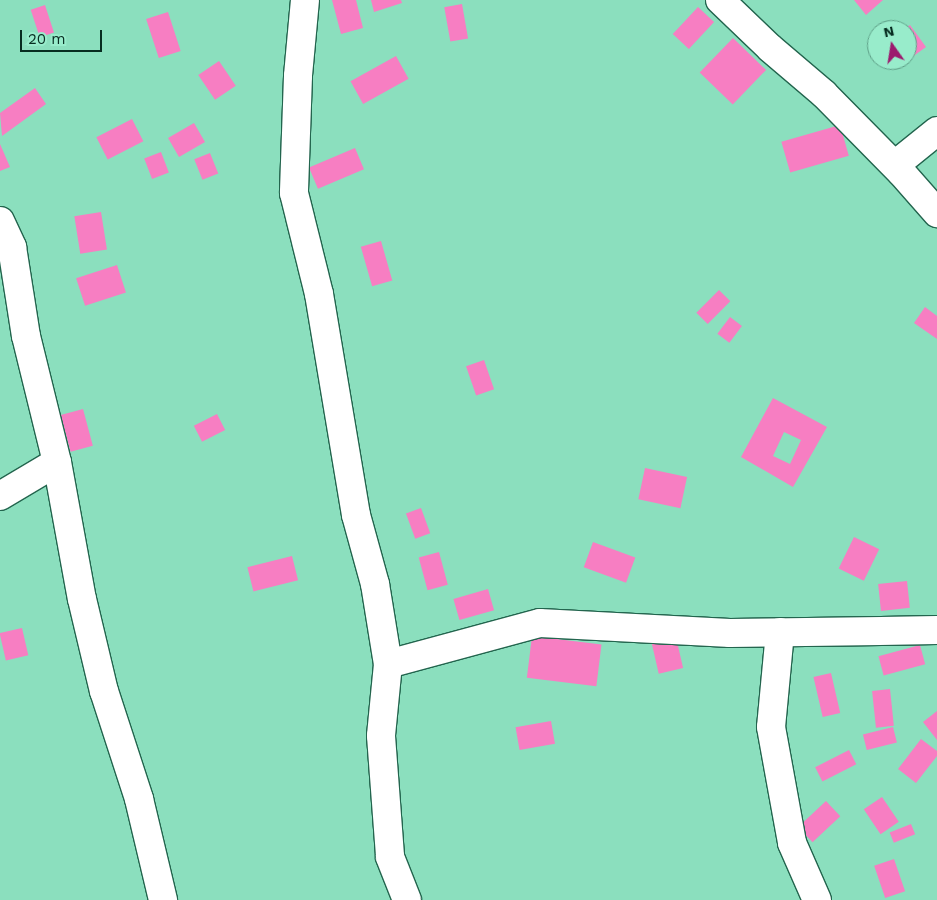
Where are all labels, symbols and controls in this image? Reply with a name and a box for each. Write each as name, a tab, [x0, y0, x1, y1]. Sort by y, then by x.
scale bar	[22, 20, 105, 52]
north arrow	[867, 20, 917, 70]
text: N	[882, 22, 896, 40]
text: 20 m	[28, 30, 66, 48]

